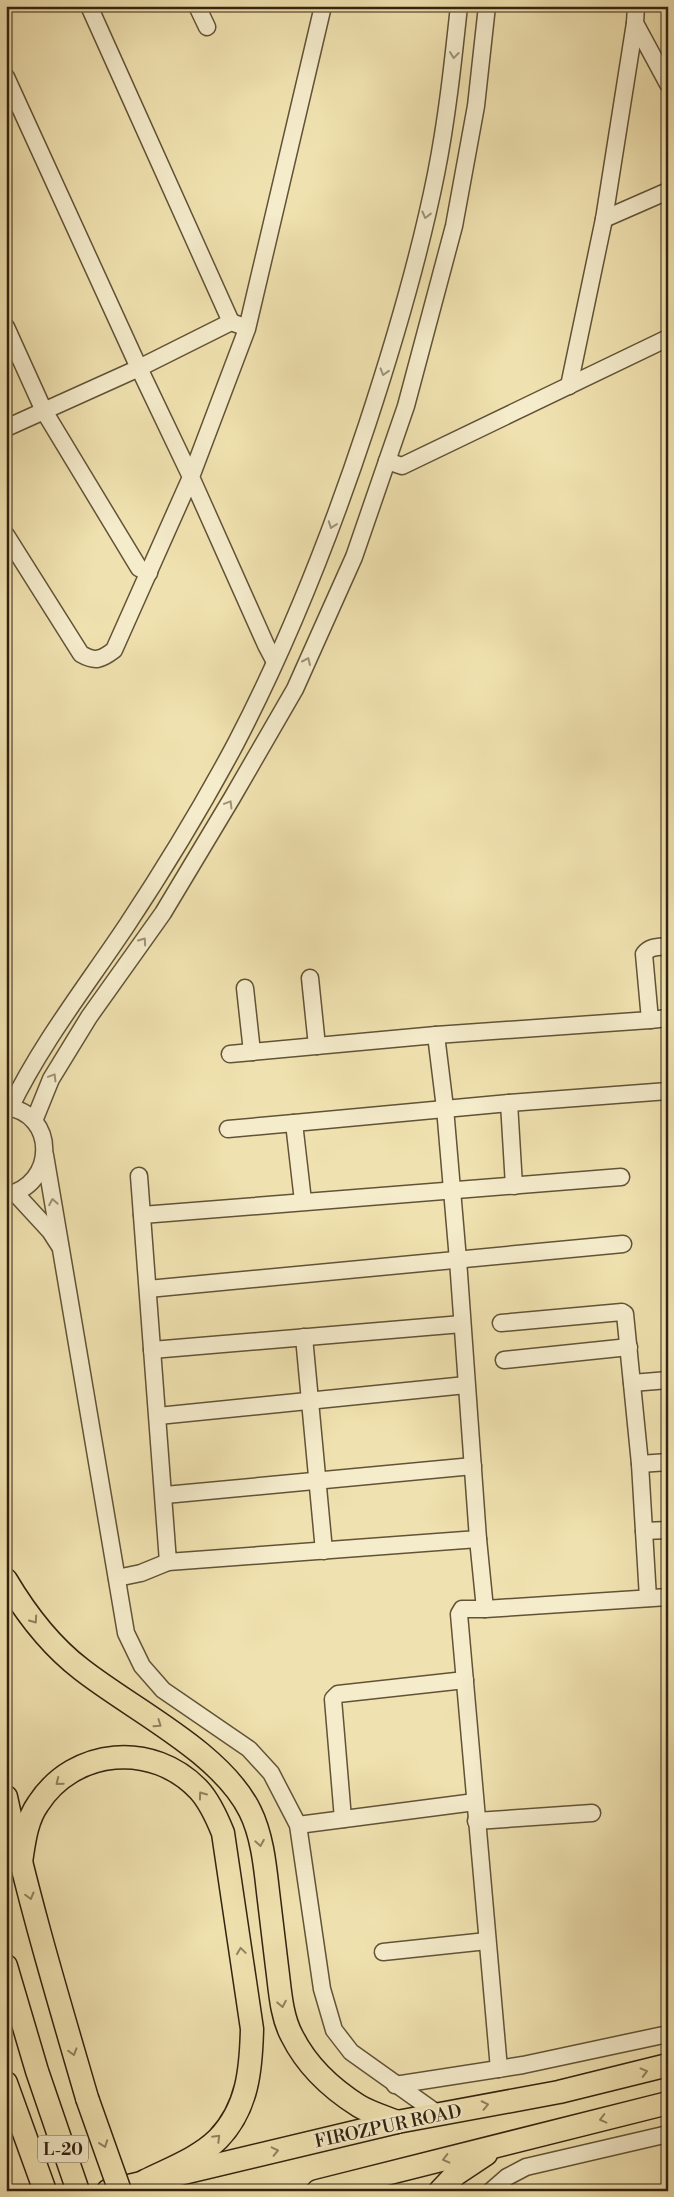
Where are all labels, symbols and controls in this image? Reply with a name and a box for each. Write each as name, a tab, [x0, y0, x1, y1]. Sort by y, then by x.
one-way arrow	[449, 51, 460, 59]
one-way arrow	[421, 210, 432, 219]
one-way arrow	[380, 367, 390, 375]
one-way arrow	[328, 521, 338, 529]
one-way arrow	[300, 657, 311, 666]
one-way arrow	[222, 800, 232, 809]
one-way arrow	[137, 938, 145, 947]
one-way arrow	[46, 1073, 56, 1082]
one-way arrow	[49, 1197, 59, 1206]
one-way arrow	[28, 1614, 37, 1624]
one-way arrow	[152, 1718, 162, 1727]
one-way arrow	[55, 1776, 64, 1785]
one-way arrow	[199, 1791, 208, 1801]
one-way arrow	[255, 1839, 265, 1848]
one-way arrow	[24, 1891, 34, 1899]
one-way arrow	[236, 1947, 246, 1955]
one-way arrow	[277, 2000, 287, 2009]
one-way arrow	[68, 2048, 78, 2056]
one-way arrow	[639, 2067, 647, 2077]
street label: FIROZPUR ROAD	[312, 2100, 464, 2153]
one-way arrow	[480, 2100, 489, 2110]
one-way arrow	[599, 2113, 608, 2124]
one-way arrow	[211, 2135, 220, 2144]
road number: L-20	[38, 2136, 88, 2162]
one-way arrow	[98, 2139, 108, 2148]
one-way arrow	[270, 2146, 279, 2157]
one-way arrow	[441, 2153, 450, 2164]

